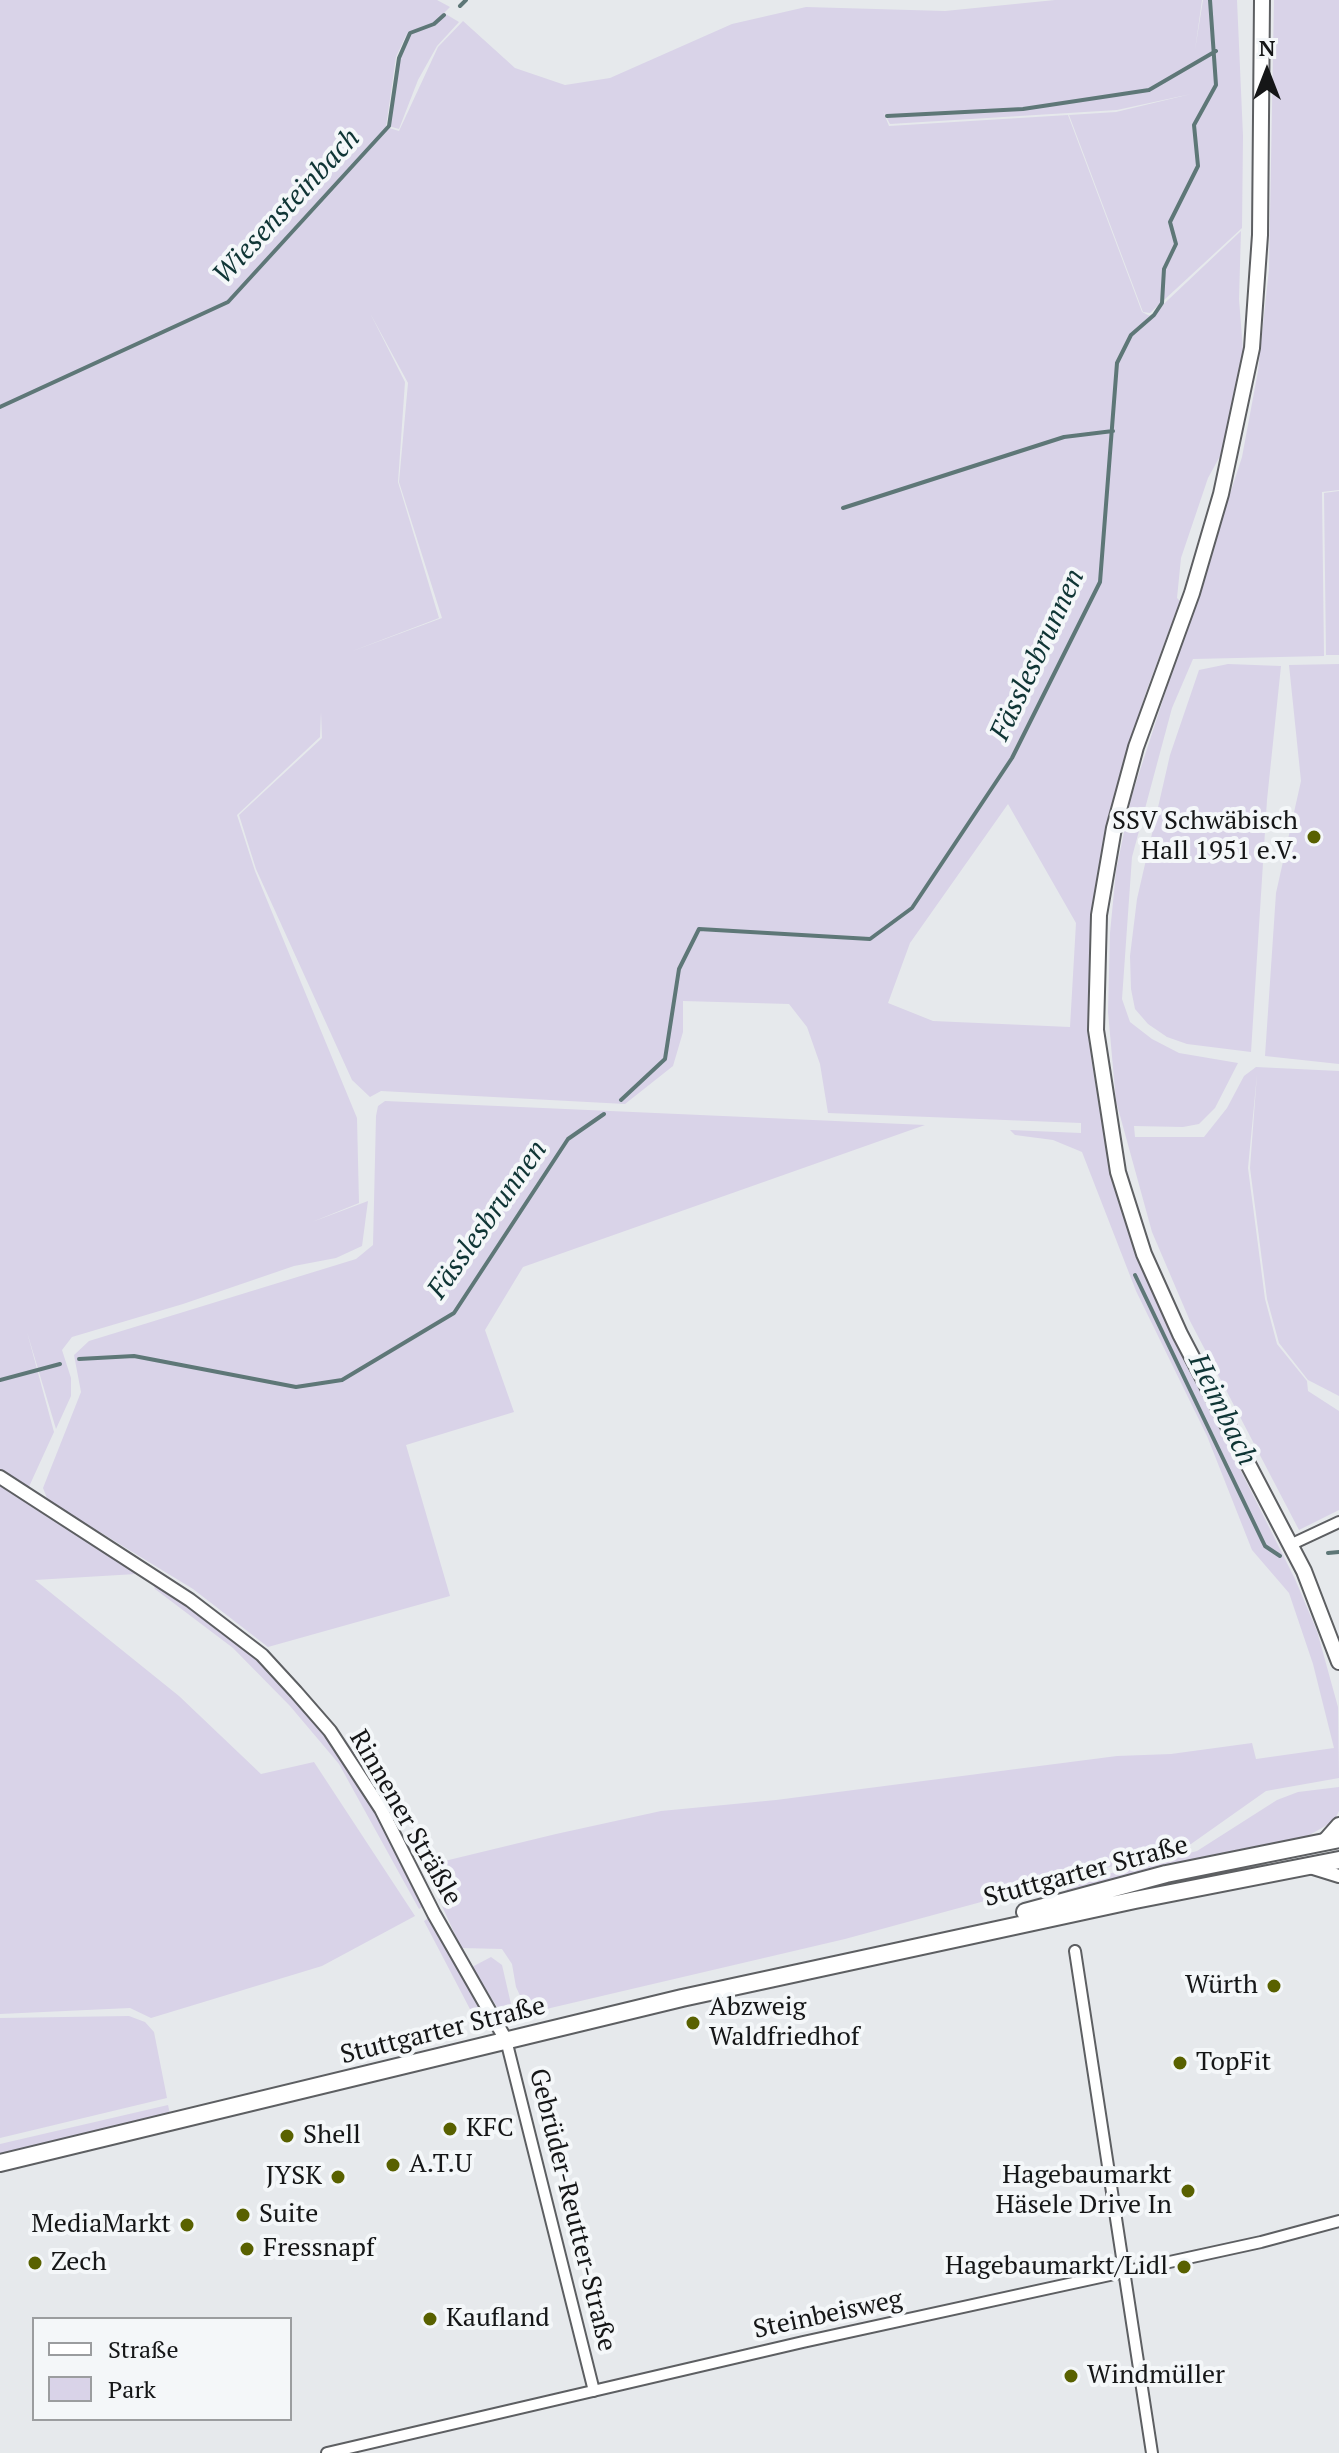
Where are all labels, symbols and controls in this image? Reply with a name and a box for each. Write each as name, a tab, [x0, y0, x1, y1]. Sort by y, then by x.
north arrow	[1227, 32, 1307, 112]
text: N	[1259, 33, 1275, 62]
water label: Wiesensteinbach	[206, 122, 368, 292]
water label: Fässlesbrunnen	[984, 564, 1092, 746]
place label: SSV Schwäbisch Hall 1951 e.V.	[1112, 806, 1298, 868]
marker: SSV Schwäbisch Hall 1951 e.V.	[1305, 828, 1323, 846]
water label: Fässlesbrunnen	[421, 1134, 555, 1306]
water label: Heimbach	[1181, 1349, 1263, 1471]
street label: Rinnener Sträßle	[342, 1725, 468, 1911]
street label: Stuttgarter Straße	[981, 1830, 1191, 1914]
place label: Würth	[1185, 1970, 1258, 2002]
marker: Würth	[1265, 1977, 1283, 1995]
street label: Stuttgarter Straße	[337, 1990, 549, 2072]
place label: Abzweig Waldfriedhof	[709, 1992, 860, 2054]
marker: Abzweig Waldfriedhof	[684, 2014, 702, 2032]
place label: TopFit	[1196, 2047, 1271, 2079]
marker: TopFit	[1171, 2054, 1189, 2072]
street label: Gebrüder-Reutter-Straße	[522, 2065, 622, 2355]
place label: KFC	[466, 2113, 514, 2145]
place label: Shell	[303, 2120, 361, 2152]
marker: KFC	[441, 2120, 459, 2138]
marker: Shell	[278, 2127, 296, 2145]
place label: A.T.U	[409, 2149, 472, 2181]
marker: A.T.U	[384, 2156, 402, 2174]
place label: Hagebaumarkt Häsele Drive In	[995, 2160, 1172, 2222]
place label: JYSK	[266, 2161, 322, 2193]
marker: JYSK	[329, 2168, 347, 2186]
marker: Hagebaumarkt Häsele Drive In	[1179, 2182, 1197, 2200]
place label: Suite	[259, 2199, 318, 2231]
marker: Suite	[234, 2206, 252, 2224]
place label: MediaMarkt	[31, 2209, 171, 2241]
marker: MediaMarkt	[178, 2216, 196, 2234]
place label: Fressnapf	[263, 2233, 375, 2265]
marker: Fressnapf	[238, 2240, 256, 2258]
place label: Zech	[51, 2247, 107, 2279]
place label: Hagebaumarkt/Lidl	[945, 2251, 1168, 2283]
marker: Zech	[26, 2254, 44, 2272]
marker: Hagebaumarkt/Lidl	[1175, 2258, 1193, 2276]
street label: Steinbeisweg	[751, 2284, 905, 2346]
place label: Kaufland	[446, 2303, 550, 2335]
marker: Kaufland	[421, 2310, 439, 2328]
legend	[32, 2317, 292, 2421]
text: Straße	[108, 2333, 179, 2365]
place label: Windmüller	[1087, 2360, 1225, 2392]
marker: Windmüller	[1062, 2367, 1080, 2385]
text: Park	[108, 2373, 156, 2405]

